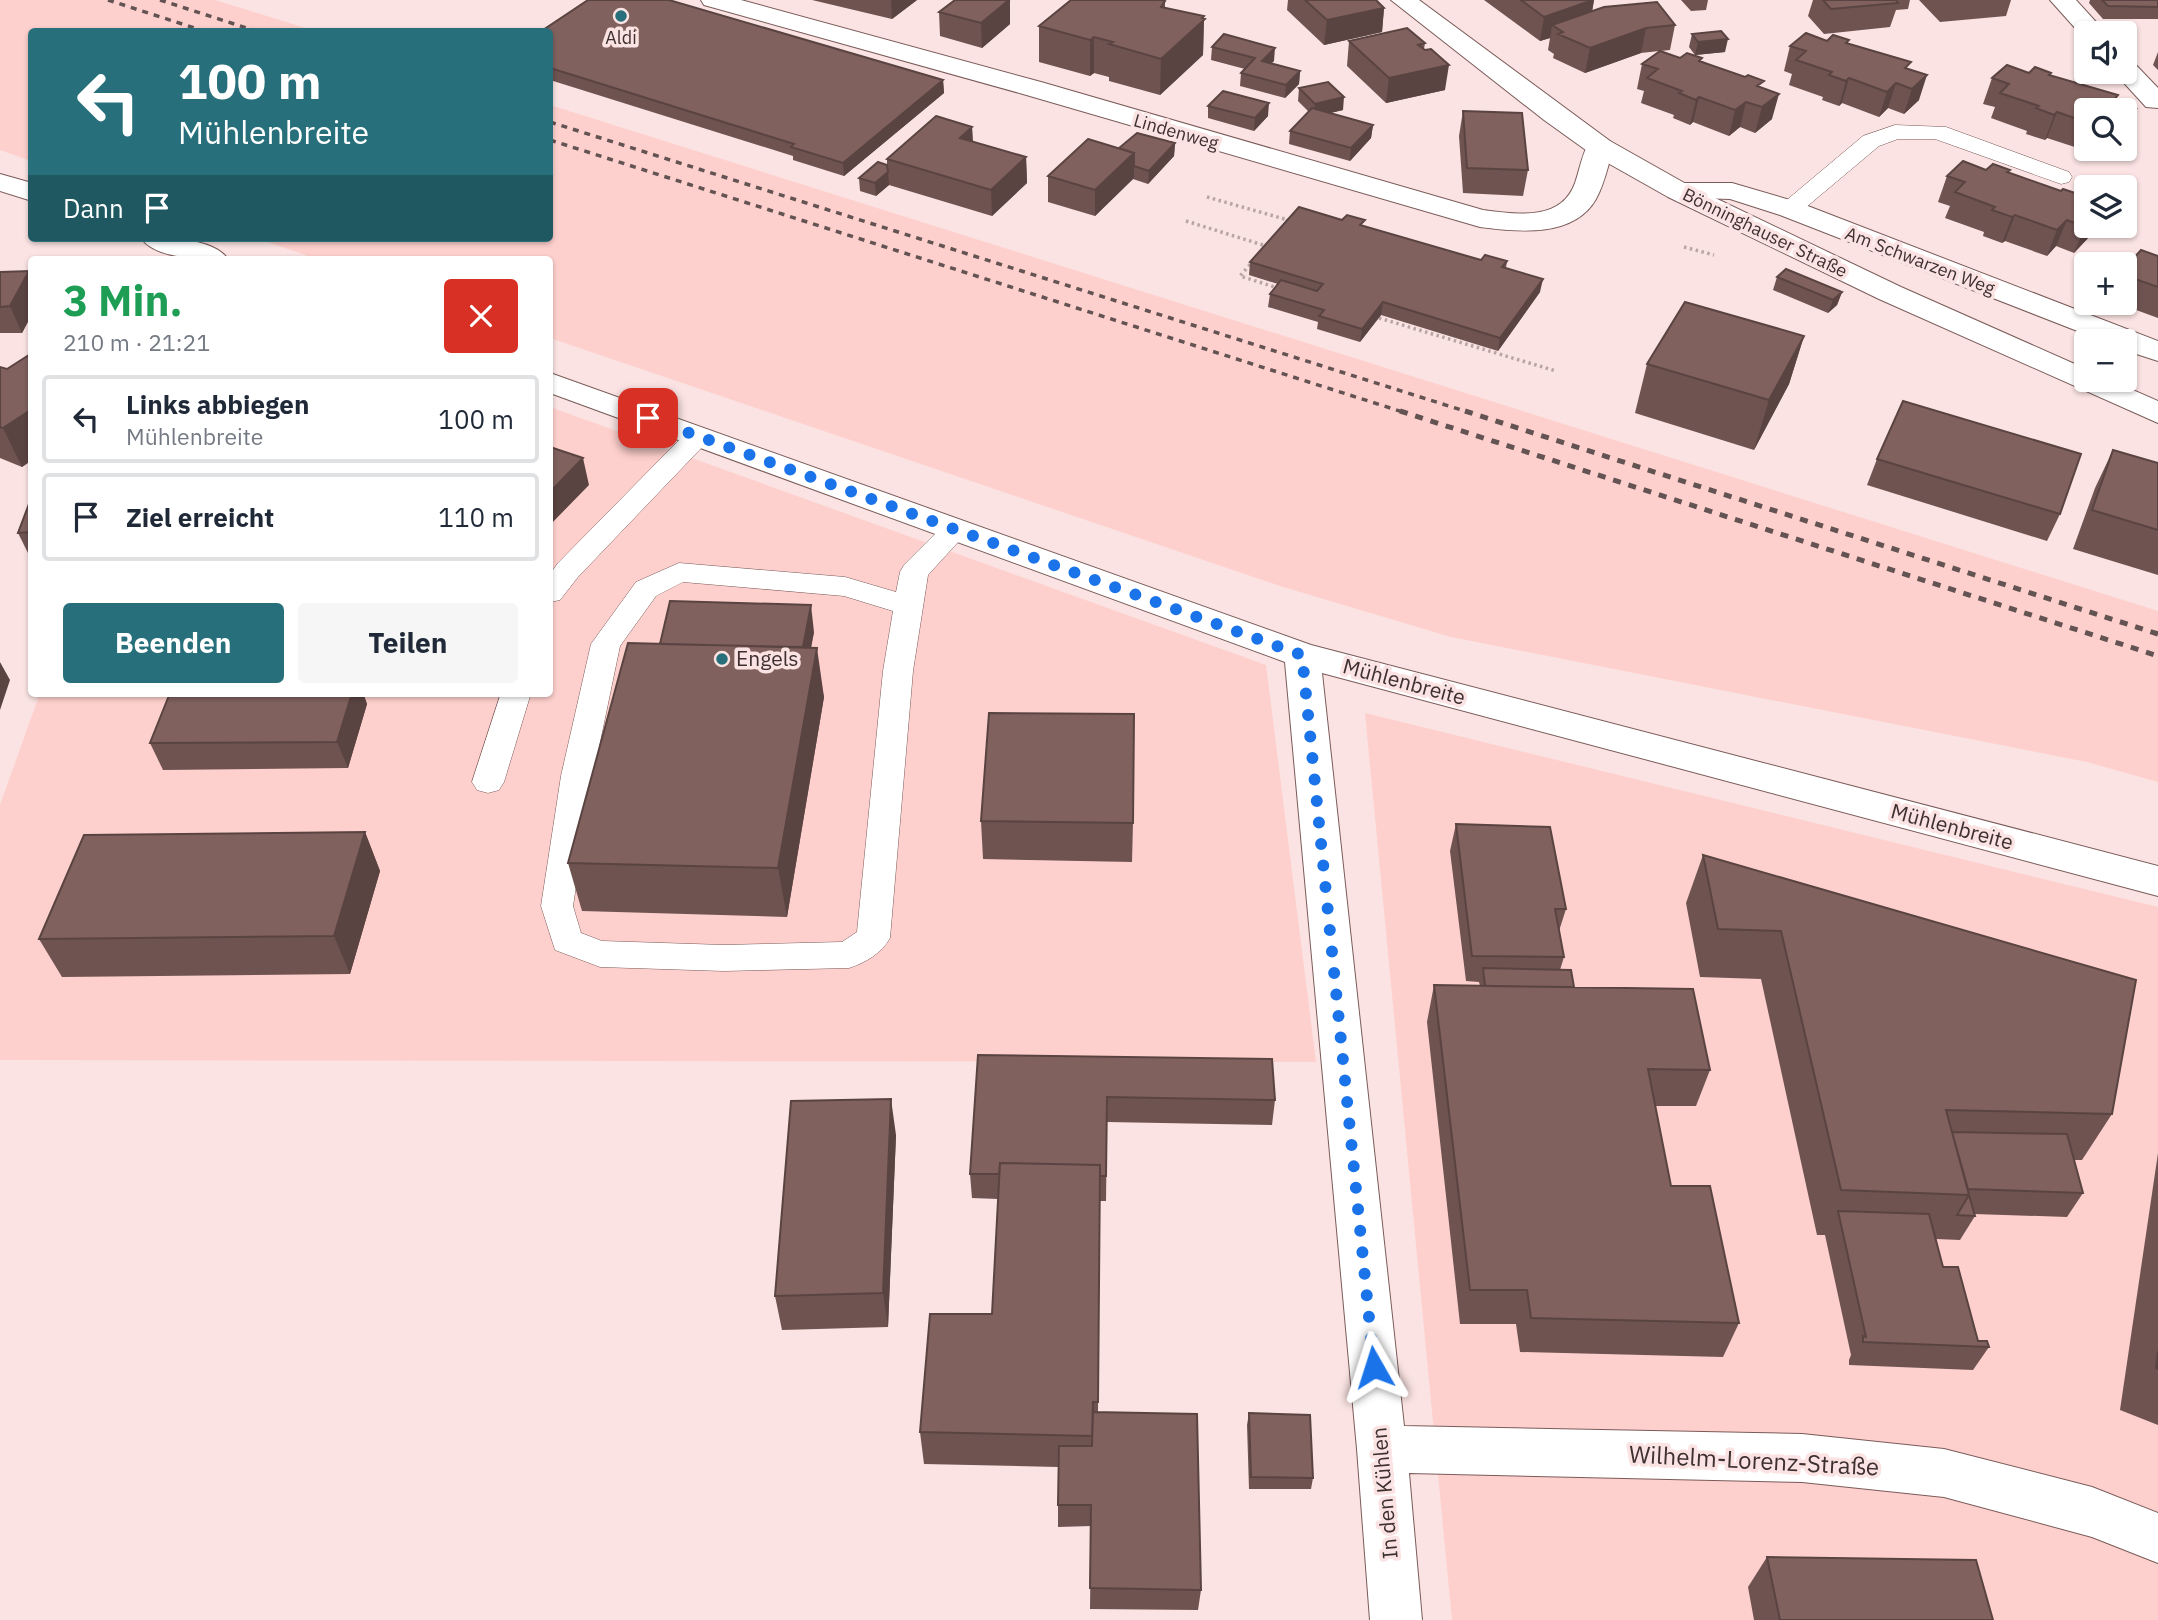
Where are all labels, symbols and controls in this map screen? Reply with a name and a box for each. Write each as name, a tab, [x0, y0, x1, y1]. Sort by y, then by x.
marker: Aldi	[613, 8, 629, 24]
map controls	[2074, 21, 2137, 392]
button: sound	[2074, 21, 2137, 84]
place label: Aldi	[605, 26, 637, 49]
text: 100 m	[178, 49, 322, 112]
icon: left	[63, 56, 154, 147]
button: search	[2074, 98, 2137, 161]
street label: Lindenweg	[1131, 108, 1222, 155]
text: Mühlenbreite	[178, 111, 369, 153]
button: layers	[2074, 175, 2137, 238]
street label: Bönninghauser Straße	[1679, 183, 1851, 282]
icon: arrive	[138, 189, 176, 227]
text: Dann	[63, 191, 124, 225]
street label: Am Schwarzen Weg	[1842, 221, 1999, 300]
button: +	[2074, 252, 2137, 315]
text: 3 Min.	[63, 273, 183, 328]
button: close	[444, 279, 518, 353]
text: 210 m · 21:21	[63, 327, 210, 357]
button: −	[2074, 329, 2137, 392]
text: Links abbiegen	[126, 387, 309, 421]
pin	[618, 388, 678, 448]
icon: arrive	[629, 399, 667, 437]
icon: left	[67, 400, 105, 438]
text: 100 m	[438, 402, 514, 436]
text: Mühlenbreite	[126, 421, 263, 451]
icon: arrive	[67, 498, 105, 536]
text: Ziel erreicht	[126, 500, 274, 534]
text: 110 m	[438, 500, 514, 534]
button: Beenden	[63, 603, 284, 683]
button: Teilen	[298, 603, 518, 683]
place label: Engels	[736, 644, 799, 672]
marker: Engels	[714, 651, 730, 667]
street label: Mühlenbreite	[1340, 651, 1468, 711]
street label: Mühlenbreite	[1888, 796, 2016, 856]
position arrow	[1337, 1330, 1411, 1404]
street label: In den Kühlen	[1364, 1426, 1404, 1560]
street label: Wilhelm-Lorenz-Straße	[1628, 1437, 1880, 1483]

